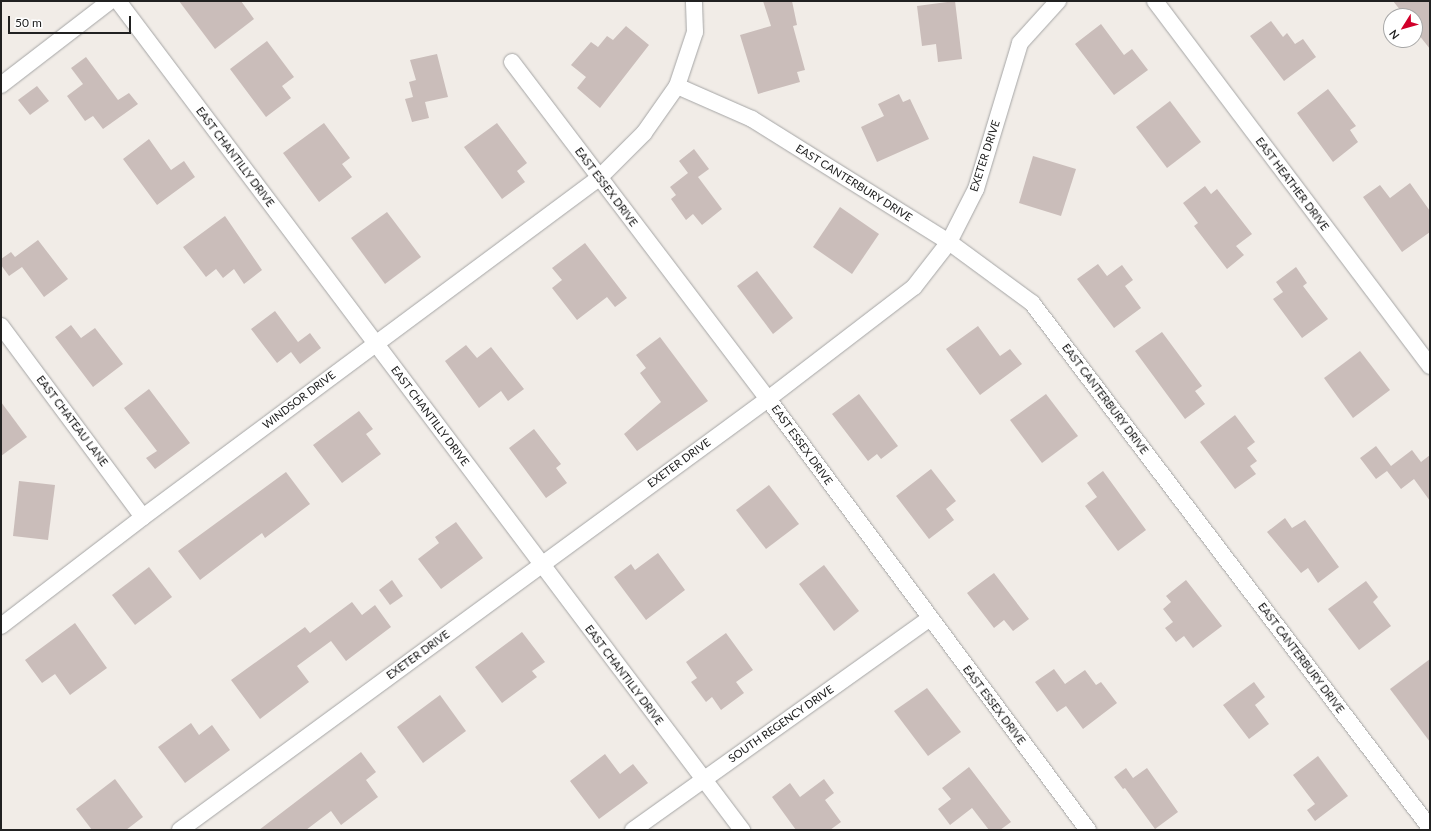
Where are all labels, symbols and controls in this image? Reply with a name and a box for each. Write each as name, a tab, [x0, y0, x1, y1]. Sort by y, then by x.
scale bar	[10, 8, 133, 34]
north arrow	[1383, 8, 1423, 48]
text: 50 m	[15, 15, 42, 30]
text: N	[1386, 28, 1402, 42]
street label: EAST CHANTILLY DRIVE	[193, 104, 277, 210]
street label: EXETER DRIVE	[967, 119, 1003, 193]
street label: EAST HEATHER DRIVE	[1253, 135, 1331, 233]
street label: EAST CANTERBURY DRIVE	[793, 141, 915, 225]
street label: EAST ESSEX DRIVE	[572, 145, 640, 229]
street label: EAST CANTERBURY DRIVE	[1059, 341, 1151, 457]
street label: EAST CHANTILLY DRIVE	[388, 363, 472, 469]
street label: WINDSOR DRIVE	[260, 368, 338, 432]
street label: EAST CHATEAU LANE	[34, 373, 110, 469]
street label: EAST ESSEX DRIVE	[769, 402, 835, 488]
street label: EXETER DRIVE	[645, 436, 713, 490]
street label: EAST CANTERBURY DRIVE	[1255, 600, 1347, 716]
street label: EAST CHANTILLY DRIVE	[582, 622, 666, 728]
street label: EXETER DRIVE	[384, 628, 452, 682]
street label: EAST ESSEX DRIVE	[960, 663, 1028, 747]
street label: SOUTH REGENCY DRIVE	[726, 683, 836, 765]

